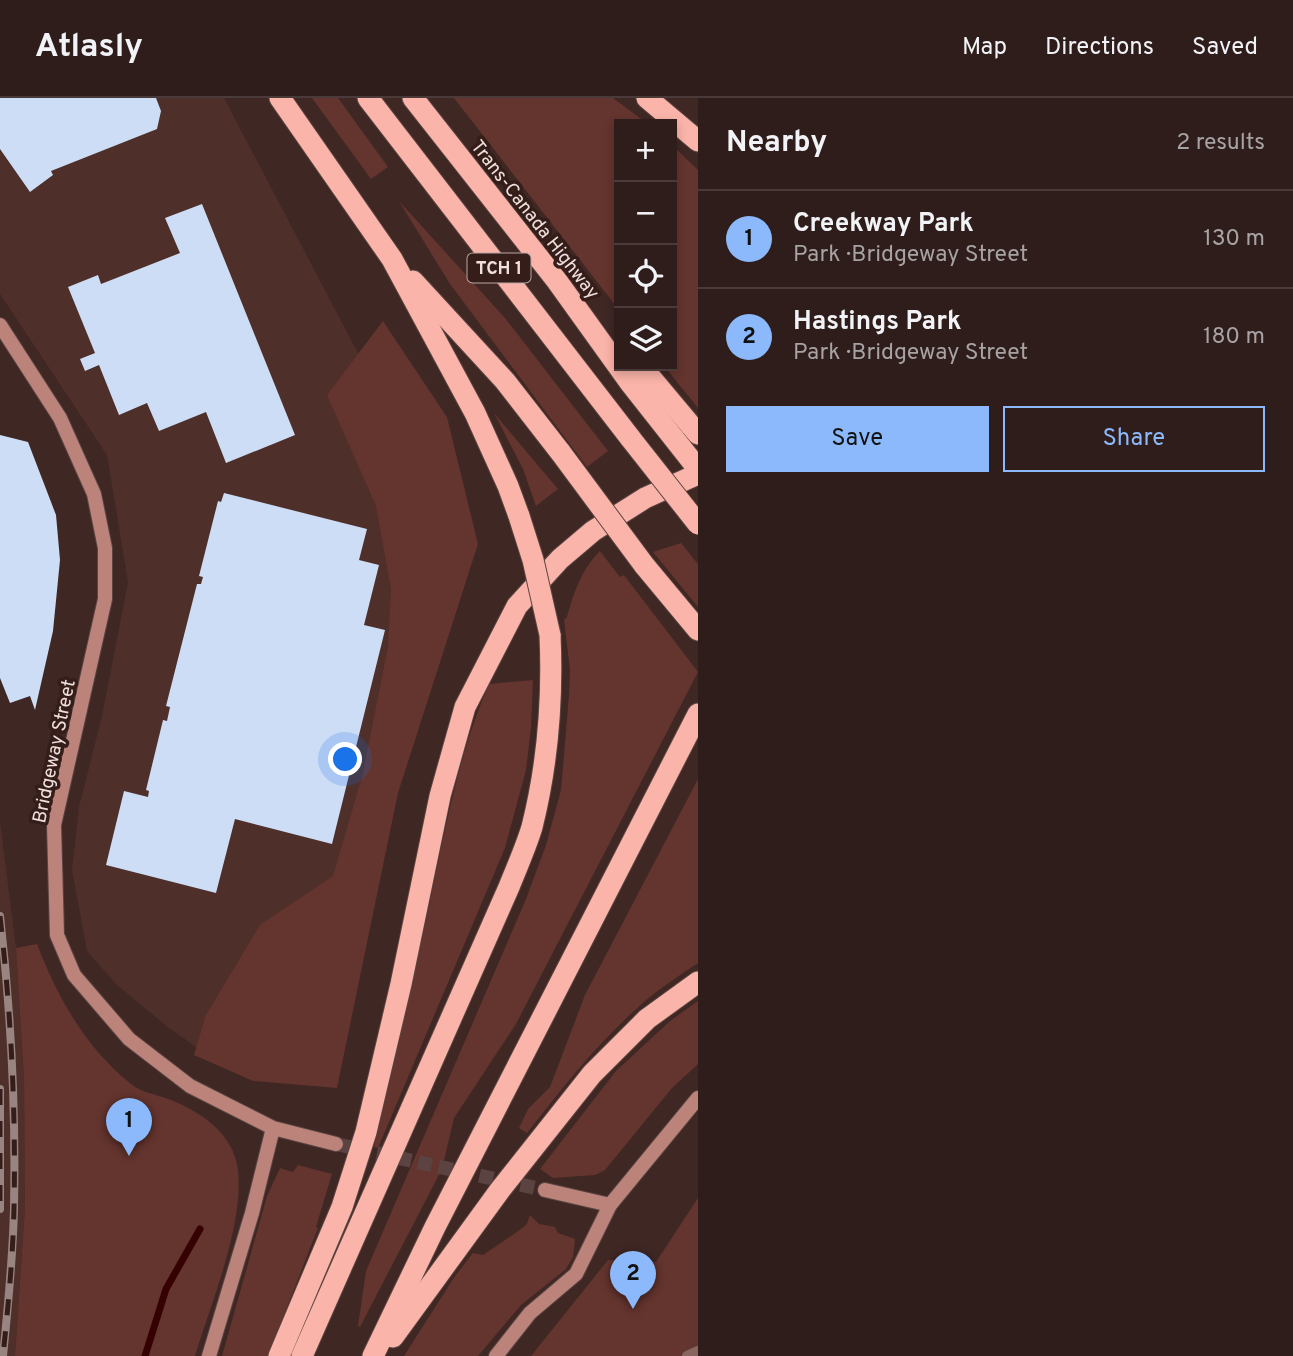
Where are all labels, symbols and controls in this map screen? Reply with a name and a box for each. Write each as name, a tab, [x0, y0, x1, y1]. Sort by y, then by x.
text: Atlasly	[35, 27, 143, 69]
text: Map	[962, 33, 1007, 63]
text: Directions	[1045, 33, 1154, 63]
text: Saved	[1192, 33, 1258, 63]
map controls	[614, 119, 677, 371]
button: +	[614, 119, 677, 182]
text: Nearby	[726, 125, 827, 162]
text: 2 results	[1176, 129, 1265, 158]
street label: Trans-Canada Highway	[465, 136, 604, 305]
button: −	[614, 182, 677, 245]
text: Creekway Park	[793, 208, 974, 241]
text: 1	[744, 225, 754, 254]
text: 130 m	[1203, 225, 1265, 254]
text: Park · Bridgeway Street	[793, 241, 1028, 270]
button: locate	[614, 245, 677, 308]
road number: TCH 1	[468, 253, 530, 282]
text: Hastings Park	[793, 306, 961, 339]
button: layers	[614, 308, 677, 371]
text: 2	[742, 323, 756, 352]
text: 180 m	[1203, 323, 1265, 352]
text: Park · Bridgeway Street	[793, 339, 1028, 368]
button: Save	[726, 406, 989, 472]
button: Share	[1003, 406, 1265, 472]
street label: Bridgeway Street	[28, 677, 82, 825]
your location	[328, 742, 362, 776]
pin: 1	[106, 1098, 152, 1156]
pin: 2	[610, 1251, 656, 1309]

